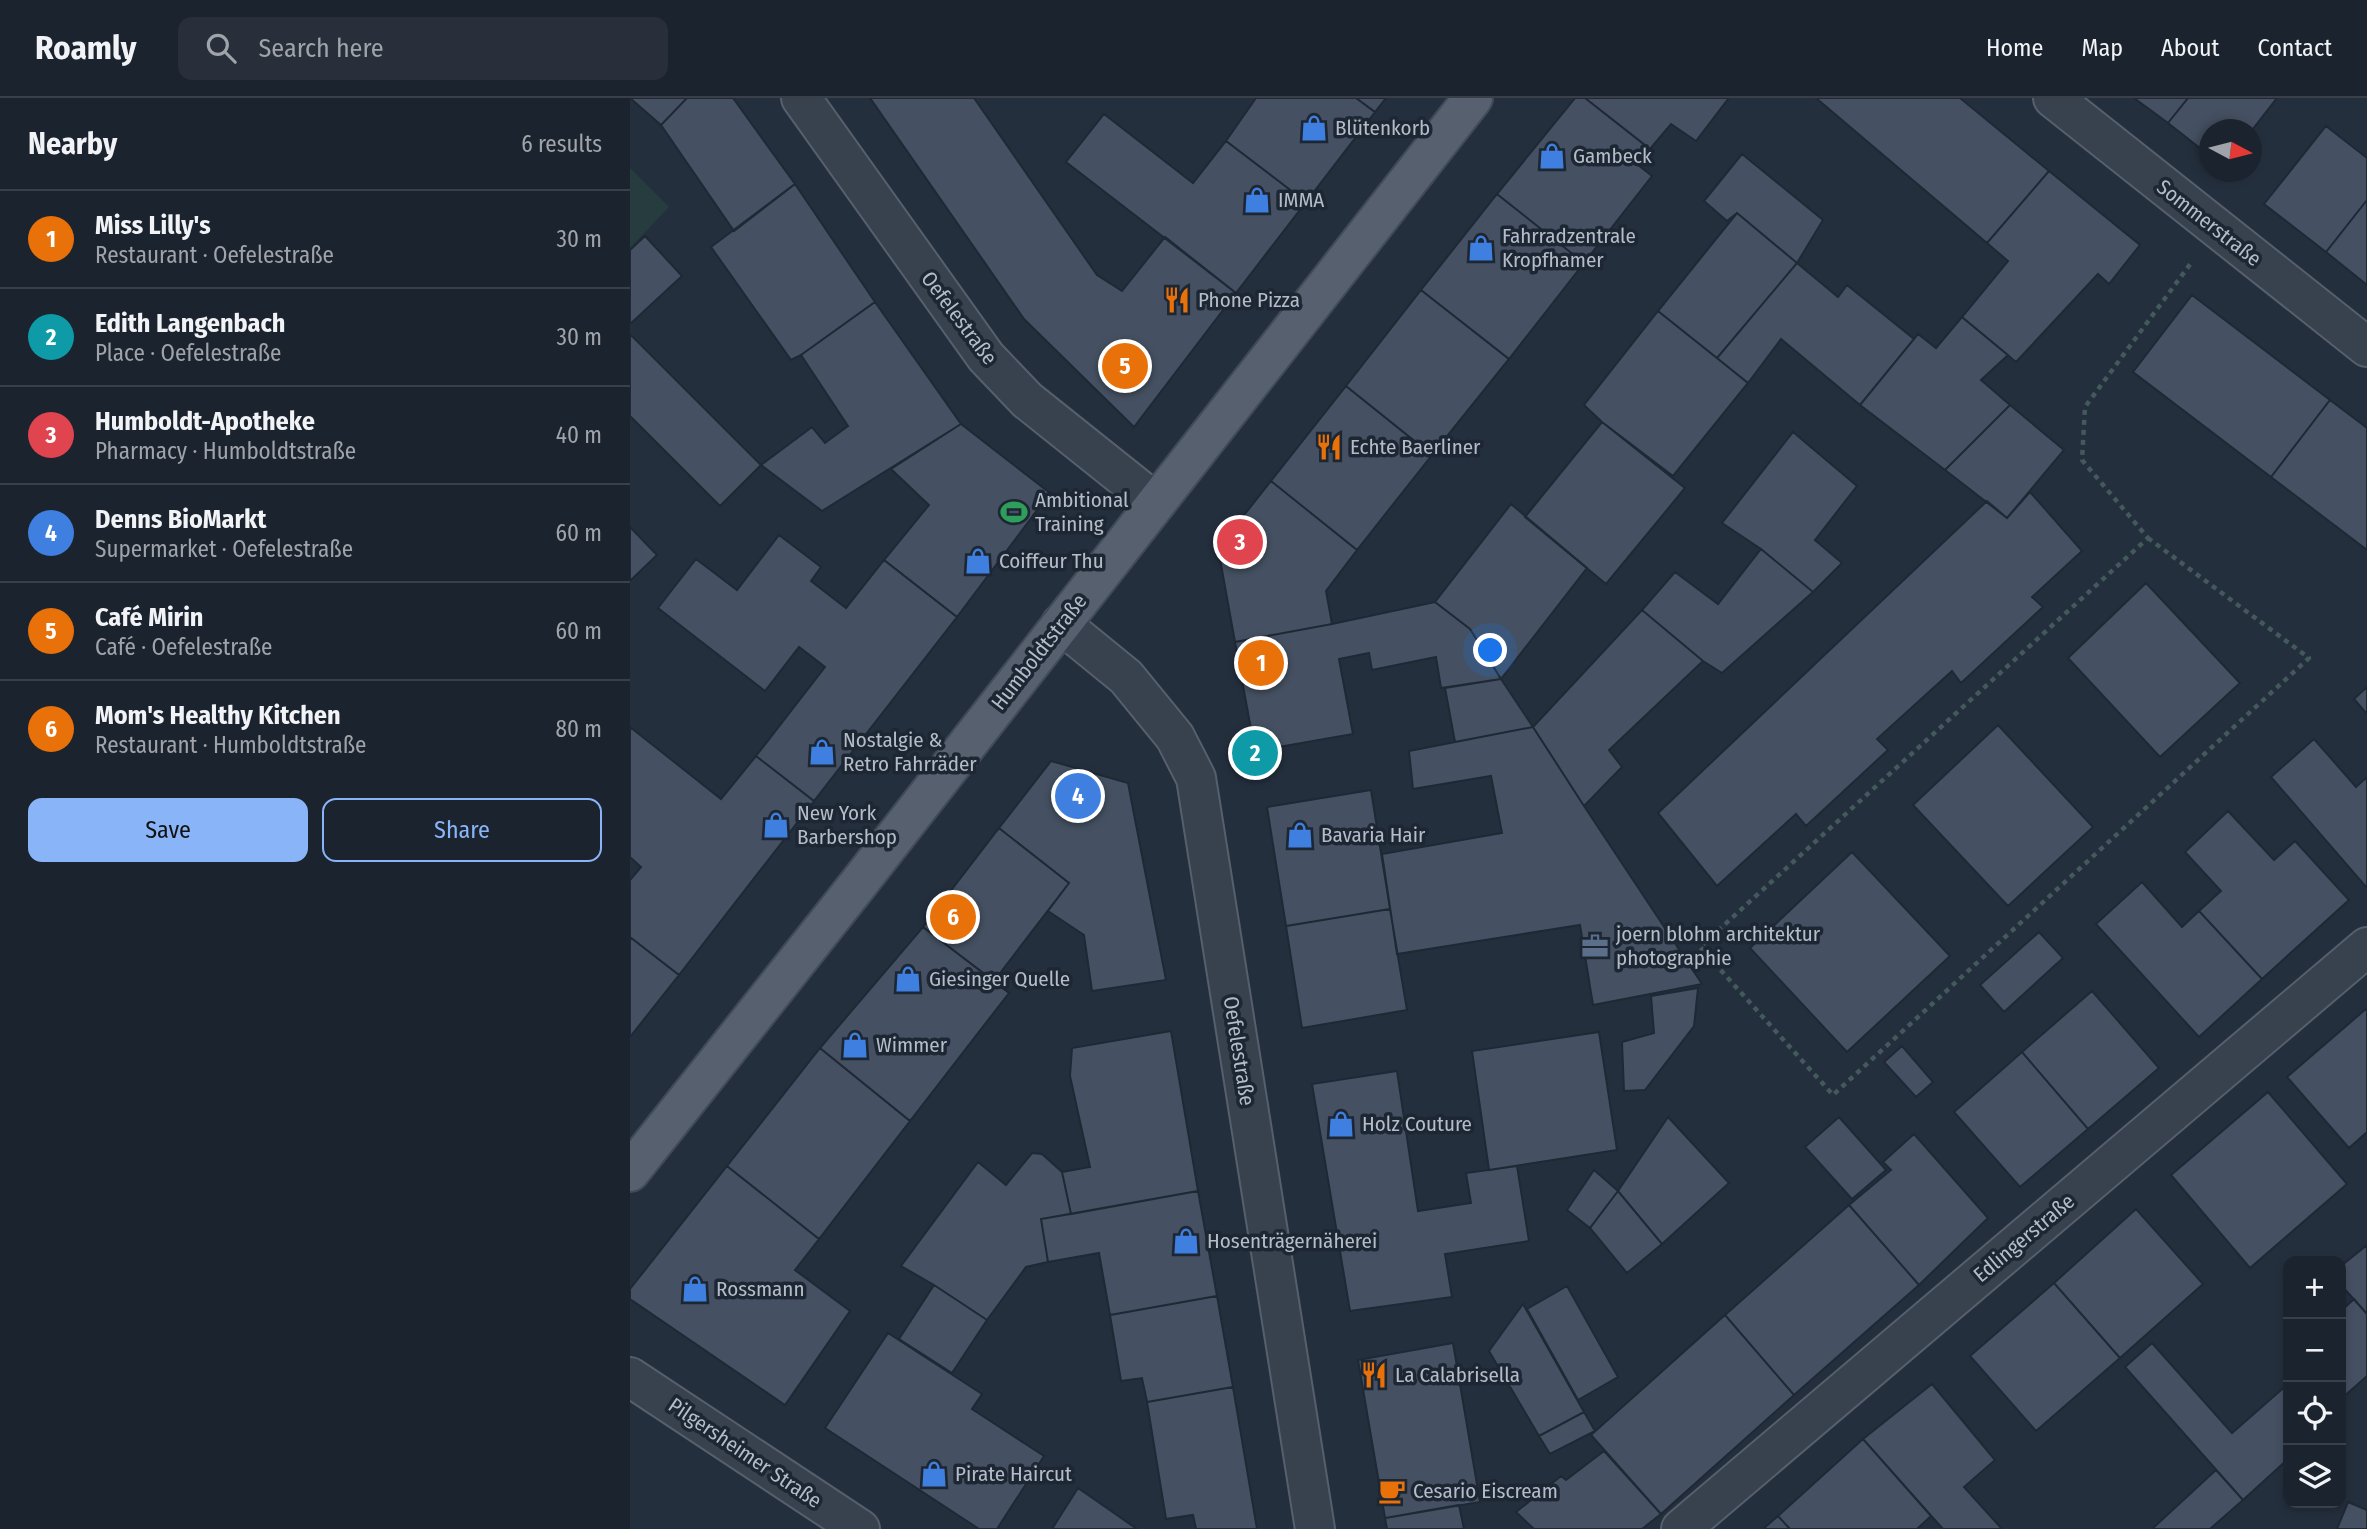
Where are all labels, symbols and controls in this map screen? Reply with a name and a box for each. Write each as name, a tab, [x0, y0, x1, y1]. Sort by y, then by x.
search box	[178, 17, 668, 80]
text: Roamly	[35, 28, 136, 68]
icon: search	[202, 29, 240, 67]
text: Search here	[258, 33, 384, 64]
text: Home	[1986, 34, 2043, 62]
text: Map	[2081, 34, 2123, 62]
text: About	[2161, 34, 2219, 62]
text: Contact	[2257, 34, 2332, 62]
shop icon: Blütenkorb	[1299, 113, 1329, 143]
place label: Blütenkorb	[1335, 115, 1430, 141]
north arrow	[2199, 119, 2262, 182]
text: Nearby	[28, 126, 117, 162]
text: 6 results	[521, 130, 602, 158]
shop icon: Gambeck	[1537, 141, 1567, 171]
place label: Gambeck	[1573, 143, 1652, 169]
street label: Sommerstraße	[2152, 174, 2266, 272]
shop icon: IMMA	[1242, 185, 1272, 215]
place label: IMMA	[1278, 187, 1324, 213]
text: Miss Lilly's	[95, 210, 211, 241]
place label: Fahrradzentrale Kropfhamer	[1502, 223, 1636, 273]
text: 1	[46, 225, 56, 253]
text: 30 m	[557, 225, 602, 253]
shop icon: Fahrradzentrale Kropfhamer	[1466, 233, 1496, 263]
text: Restaurant · Oefelestraße	[95, 241, 334, 269]
street label: Oefelestraße	[915, 266, 1003, 370]
restaurant icon: Phone Pizza	[1162, 285, 1192, 315]
place label: Phone Pizza	[1198, 287, 1300, 313]
text: Edith Langenbach	[95, 308, 285, 339]
text: 2	[46, 323, 56, 351]
text: 30 m	[557, 323, 602, 351]
text: Place · Oefelestraße	[95, 339, 281, 367]
pin: 5	[1102, 340, 1148, 392]
text: Humboldt-Apotheke	[95, 406, 315, 437]
text: 3	[46, 421, 56, 449]
text: 40 m	[556, 421, 602, 449]
restaurant icon: Echte Baerliner	[1314, 432, 1344, 462]
place label: Echte Baerliner	[1350, 434, 1481, 460]
text: Pharmacy · Humboldtstraße	[95, 437, 356, 465]
place label: Ambitional Training	[1035, 487, 1129, 537]
sports icon: Ambitional Training	[999, 497, 1029, 527]
text: Denns BioMarkt	[95, 504, 266, 535]
pin: 3	[1217, 516, 1263, 568]
text: 4	[45, 519, 57, 547]
text: 60 m	[556, 519, 602, 547]
text: Supermarket · Oefelestraße	[95, 535, 353, 563]
shop icon: Coiffeur Thu	[963, 546, 993, 576]
place label: Coiffeur Thu	[999, 548, 1104, 574]
street label: Humboldtstraße	[986, 589, 1092, 715]
text: Café Mirin	[95, 602, 204, 633]
text: 5	[45, 617, 57, 645]
text: 60 m	[556, 617, 602, 645]
text: Café · Oefelestraße	[95, 633, 272, 661]
your location	[1473, 633, 1507, 667]
pin: 1	[1238, 637, 1284, 689]
text: Mom's Healthy Kitchen	[95, 700, 341, 731]
text: 6	[45, 715, 57, 743]
text: 80 m	[555, 715, 602, 743]
place label: Nostalgie & Retro Fahrräder	[843, 727, 977, 777]
pin: 2	[1232, 727, 1278, 779]
text: Restaurant · Humboldtstraße	[95, 731, 366, 759]
shop icon: Nostalgie & Retro Fahrräder	[807, 737, 837, 767]
pin: 4	[1055, 770, 1101, 822]
button: Save	[28, 798, 308, 862]
button: Share	[322, 798, 602, 862]
place label: New York Barbershop	[797, 800, 897, 850]
shop icon: New York Barbershop	[761, 810, 791, 840]
shop icon: Bavaria Hair	[1285, 820, 1315, 850]
place label: Bavaria Hair	[1321, 822, 1426, 848]
pin: 6	[930, 891, 976, 943]
place label: joern blohm architektur photographie	[1615, 921, 1821, 971]
office icon: joern blohm architektur photographie	[1580, 931, 1610, 961]
shop icon: Giesinger Quelle	[893, 964, 923, 994]
place label: Giesinger Quelle	[929, 966, 1070, 992]
street label: Oefelestraße	[1218, 994, 1260, 1108]
shop icon: Wimmer	[840, 1030, 870, 1060]
place label: Wimmer	[876, 1032, 948, 1058]
shop icon: Holz Couture	[1326, 1109, 1356, 1139]
place label: Holz Couture	[1362, 1111, 1472, 1137]
street label: Edlingerstraße	[1968, 1188, 2080, 1288]
shop icon: Hosenträgernäherei	[1171, 1226, 1201, 1256]
place label: Hosenträgernäherei	[1207, 1228, 1377, 1254]
map controls	[2283, 1256, 2346, 1508]
button: +	[2283, 1256, 2346, 1319]
shop icon: Rossmann	[680, 1274, 710, 1304]
place label: Rossmann	[716, 1276, 804, 1302]
button: −	[2283, 1319, 2346, 1382]
restaurant icon: La Calabrisella	[1359, 1360, 1389, 1390]
place label: La Calabrisella	[1395, 1362, 1520, 1388]
button: locate	[2283, 1382, 2346, 1445]
street label: Pilgersheimer Straße	[663, 1392, 827, 1514]
button: layers	[2283, 1445, 2346, 1508]
shop icon: Pirate Haircut	[919, 1459, 949, 1489]
place label: Pirate Haircut	[955, 1461, 1072, 1487]
cafe icon: Cesario Eiscream	[1377, 1476, 1407, 1506]
place label: Cesario Eiscream	[1413, 1478, 1558, 1504]

